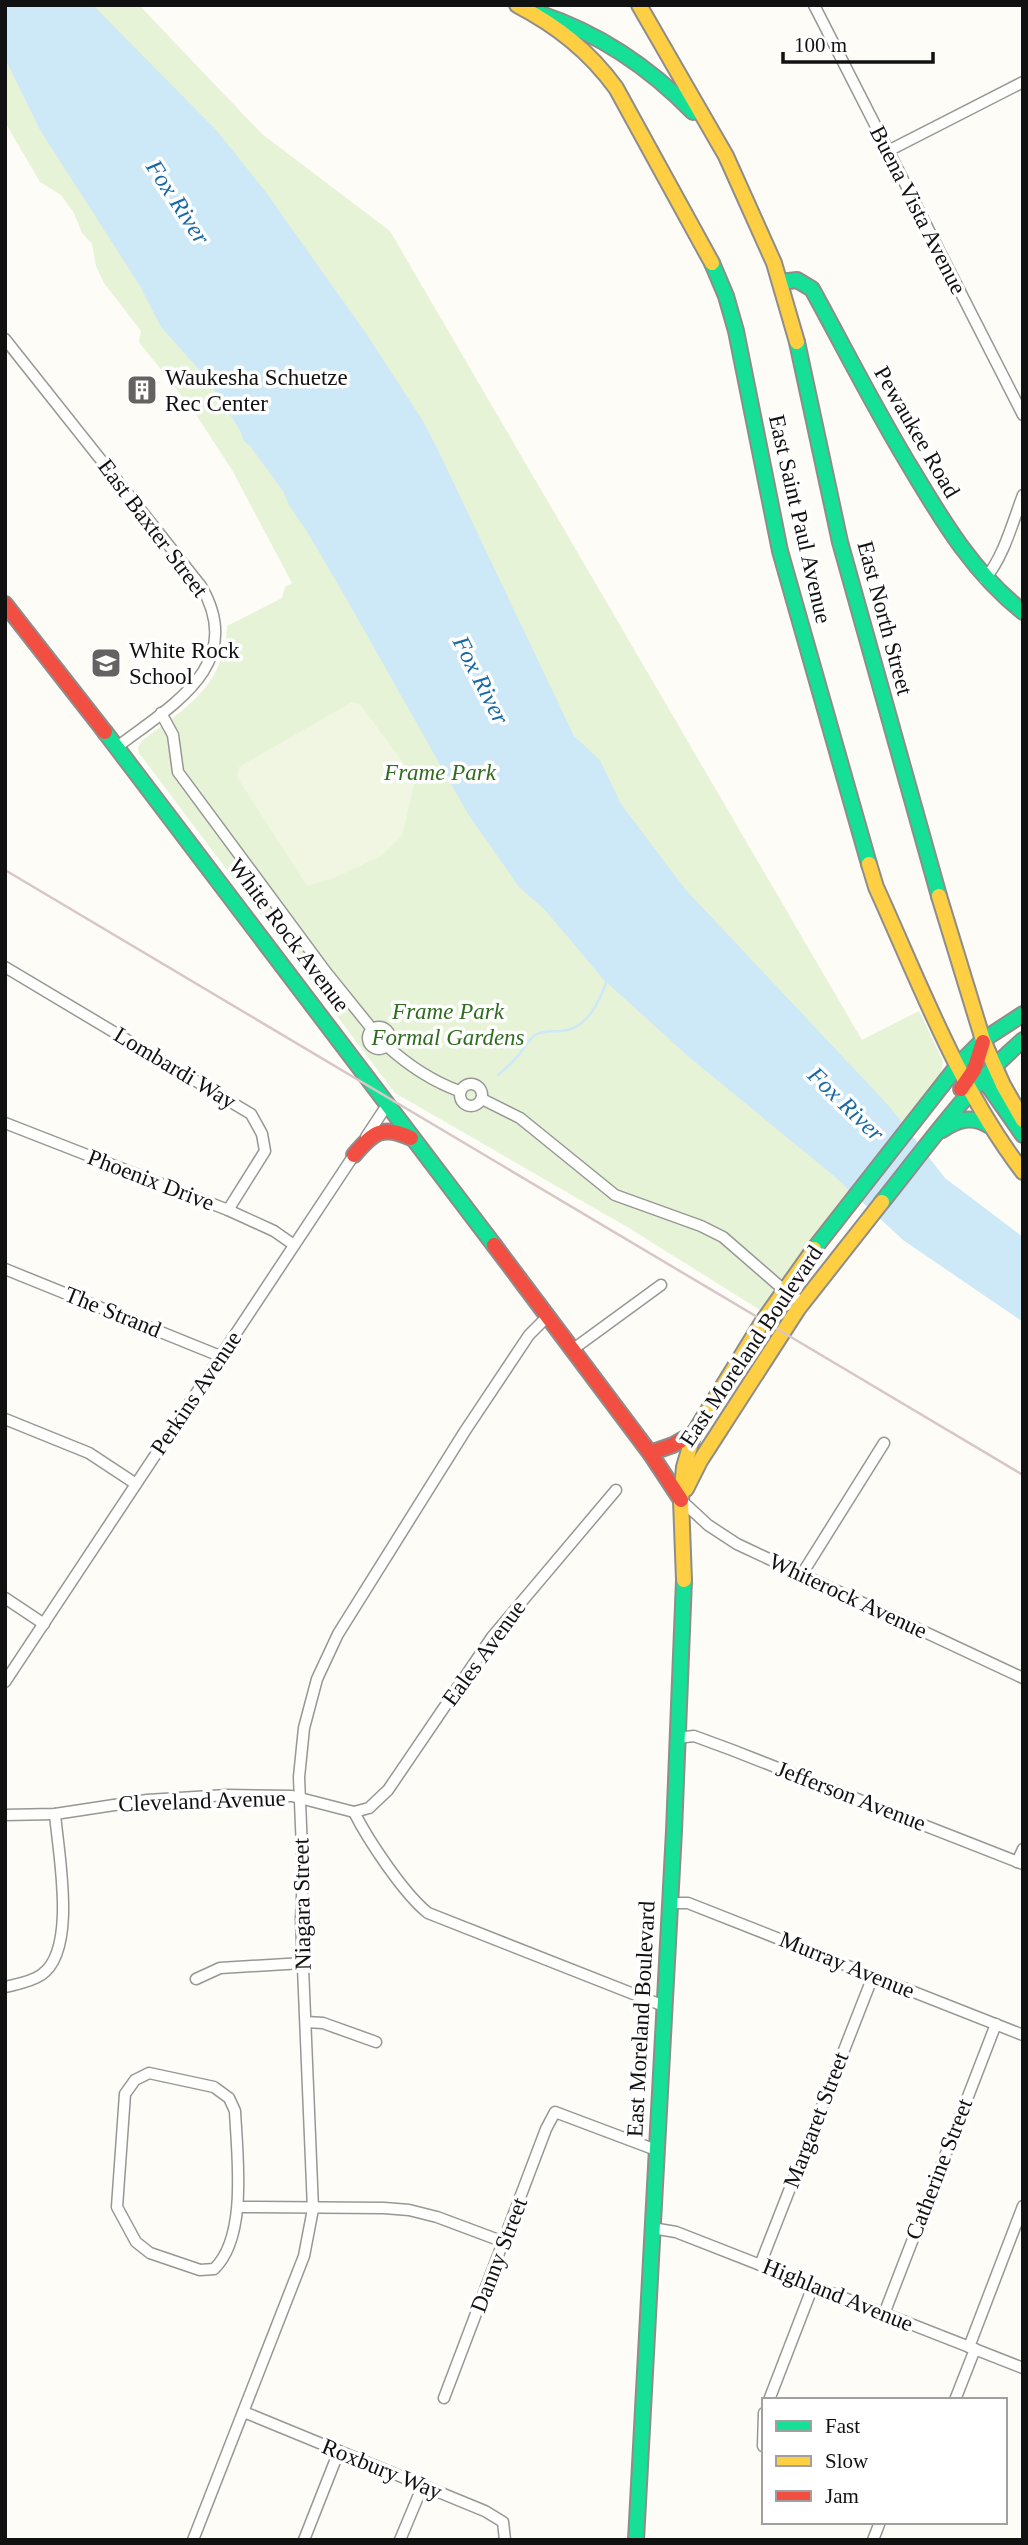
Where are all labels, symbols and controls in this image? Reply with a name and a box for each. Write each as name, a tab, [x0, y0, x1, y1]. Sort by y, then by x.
scale bar	[783, 21, 934, 65]
text: 100 m	[794, 33, 847, 57]
street label: Buena Vista Avenue	[865, 122, 971, 298]
water label: Fox River	[141, 154, 215, 250]
street label: Pewaukee Road	[869, 362, 965, 503]
place label: Waukesha Schuetze Rec Center	[165, 365, 348, 416]
building icon: Waukesha Schuetze Rec Center	[125, 373, 159, 407]
street label: East Saint Paul Avenue	[764, 412, 836, 626]
street label: East Baxter Street	[93, 454, 213, 602]
street label: East North Street	[852, 538, 918, 698]
water label: Fox River	[447, 631, 515, 729]
place label: White Rock School	[129, 638, 240, 689]
school or university icon: White Rock School	[89, 646, 123, 680]
park label: Frame Park	[383, 760, 497, 785]
street label: White Rock Avenue	[223, 854, 355, 1016]
park label: Frame Park Formal Gardens	[370, 999, 525, 1050]
street label: Lombardi Way	[110, 1022, 241, 1114]
water label: Fox River	[802, 1061, 890, 1147]
street label: Phoenix Drive	[84, 1144, 218, 1216]
street label: East Moreland Boulevard	[675, 1241, 828, 1451]
street label: The Strand	[61, 1281, 165, 1343]
street label: Perkins Avenue	[146, 1327, 246, 1459]
street label: Whiterock Avenue	[765, 1548, 931, 1644]
street label: Eales Avenue	[437, 1595, 531, 1711]
street label: Jefferson Avenue	[773, 1756, 929, 1836]
street label: Cleveland Avenue	[118, 1786, 286, 1816]
street label: Niagara Street	[288, 1837, 316, 1970]
street label: East Moreland Boulevard	[622, 1900, 660, 2138]
street label: Murray Avenue	[776, 1927, 918, 2003]
street label: Margaret Street	[779, 2048, 854, 2191]
street label: Catherine Street	[901, 2094, 978, 2243]
street label: Danny Street	[466, 2194, 533, 2316]
street label: Highland Avenue	[759, 2253, 917, 2337]
legend	[762, 2398, 1007, 2524]
text: Fast	[825, 2414, 860, 2438]
street label: Roxbury Way	[318, 2434, 446, 2505]
text: Slow	[825, 2449, 869, 2473]
text: Jam	[825, 2484, 859, 2508]

